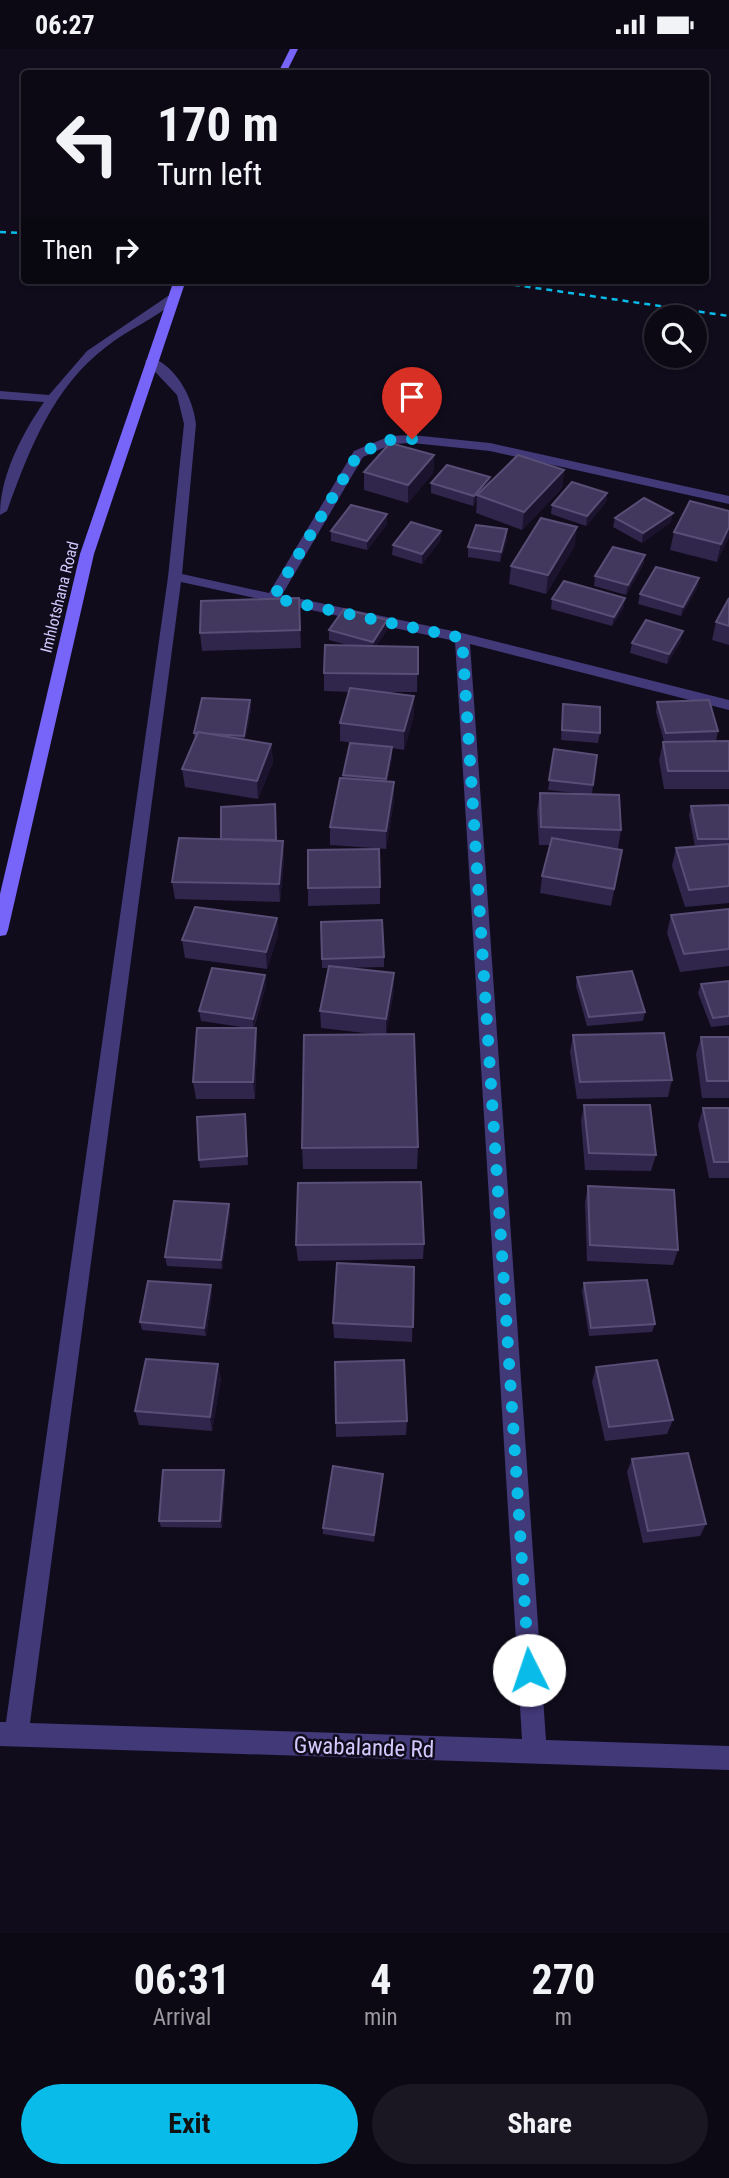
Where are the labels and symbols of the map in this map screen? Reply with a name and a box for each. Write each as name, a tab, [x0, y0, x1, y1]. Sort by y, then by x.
pin	[382, 367, 442, 439]
street label: Imhlotshana Road	[36, 539, 83, 655]
position arrow	[492, 1633, 566, 1707]
street label: Gwabalande Rd	[293, 1732, 435, 1763]

